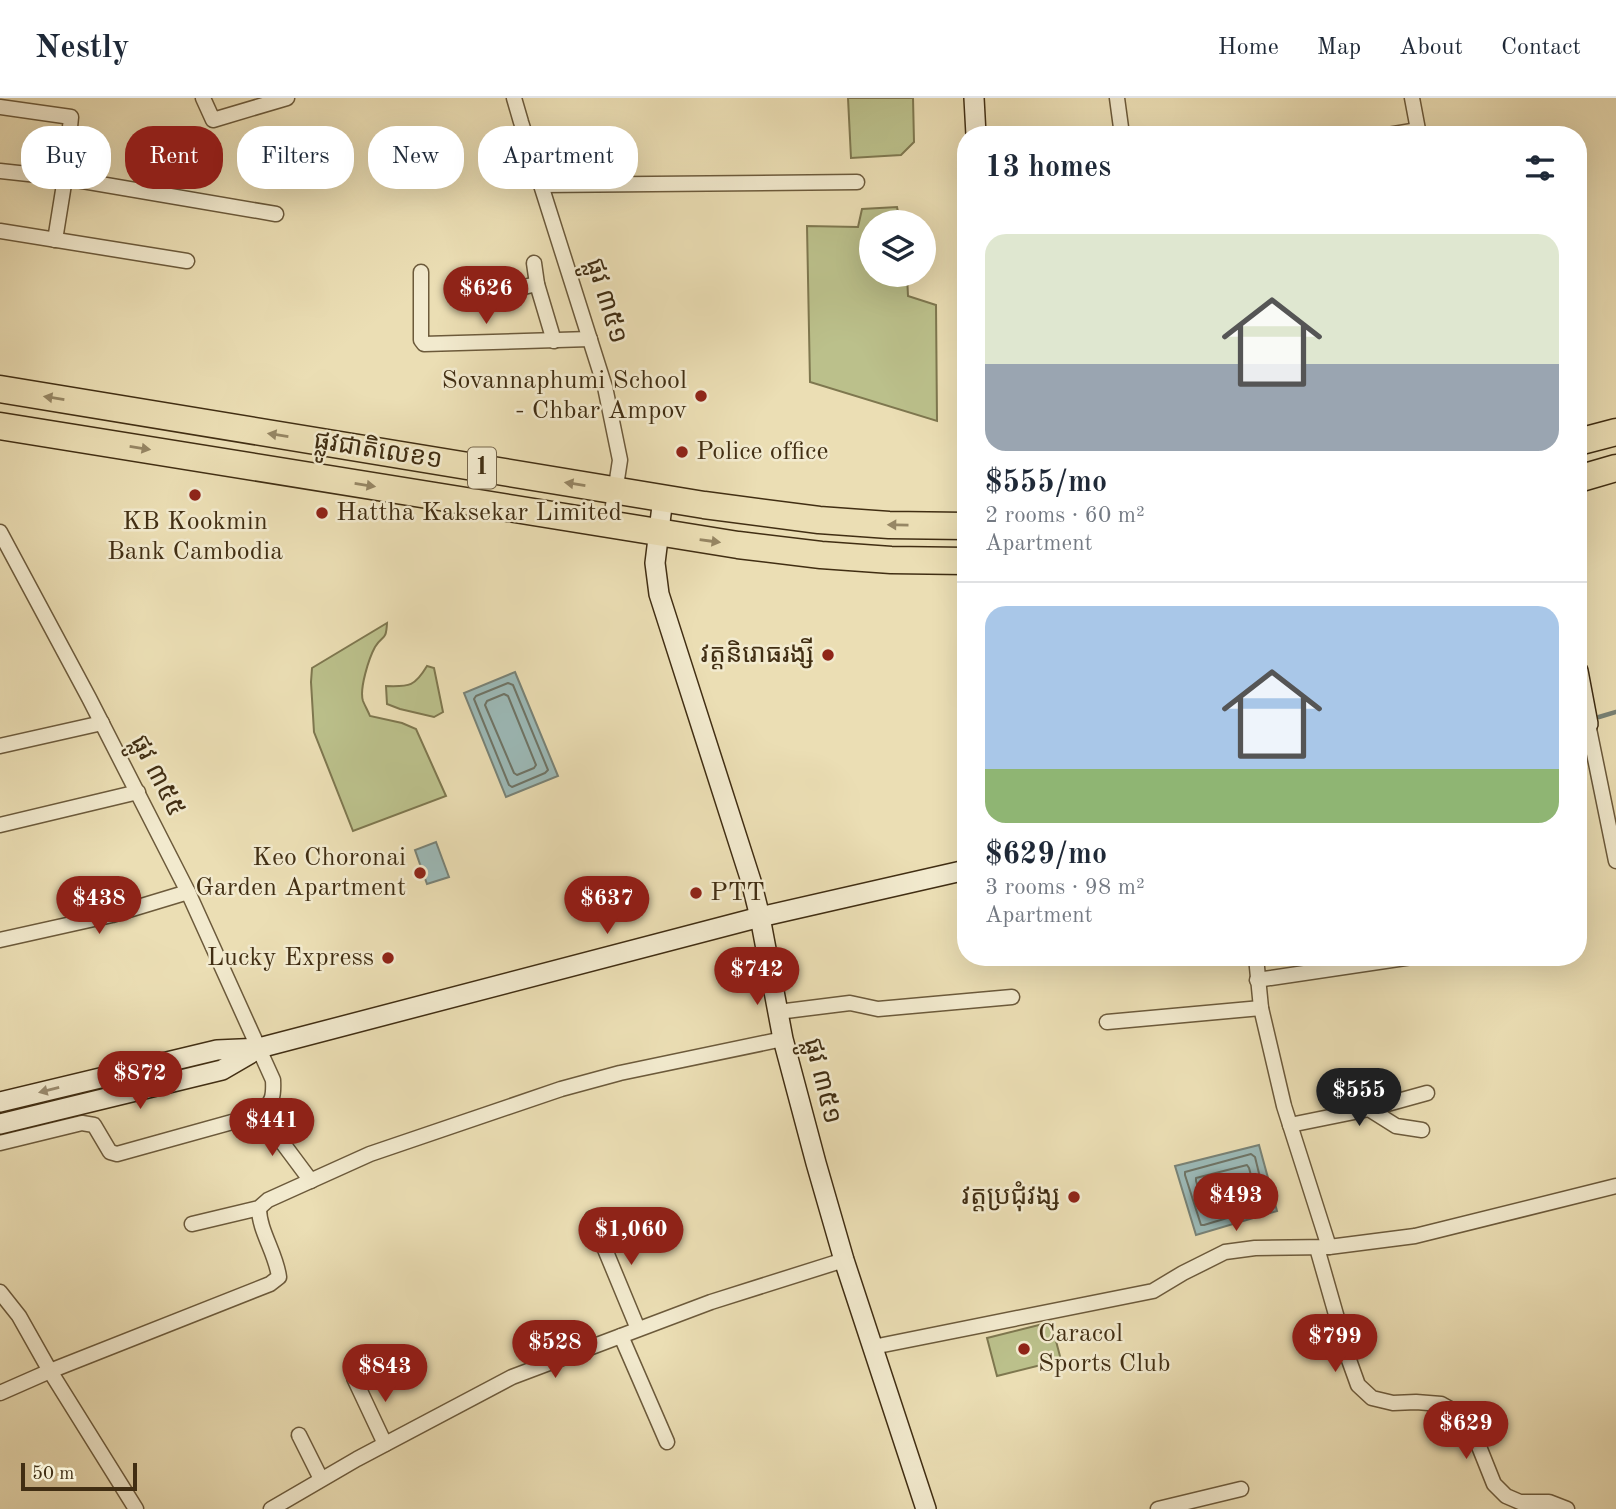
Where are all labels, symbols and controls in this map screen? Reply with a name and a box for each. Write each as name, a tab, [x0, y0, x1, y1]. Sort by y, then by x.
text: Nestly	[35, 32, 129, 65]
text: Home	[1218, 36, 1279, 60]
text: Map	[1317, 36, 1361, 60]
text: About	[1399, 36, 1463, 60]
text: Contact	[1501, 36, 1581, 60]
chip: Buy	[21, 126, 111, 189]
chip: Rent	[125, 126, 223, 189]
chip: Filters	[237, 126, 354, 189]
chip: New	[368, 126, 464, 189]
chip: Apartment	[478, 126, 638, 189]
icon: filters	[1521, 149, 1559, 187]
text: 13 homes	[985, 153, 1111, 183]
map controls	[859, 210, 936, 287]
button: layers	[859, 210, 936, 287]
street label: ផ្លូវ ៣៥១	[572, 255, 631, 349]
pin: $626	[445, 266, 527, 326]
text: $626	[459, 277, 513, 300]
icon: home	[1209, 279, 1335, 405]
place label: Sovannaphumi School - Chbar Ampov	[442, 368, 687, 424]
marker: Sovannaphumi School - Chbar Ampov	[693, 388, 709, 404]
one-way arrow	[43, 392, 65, 403]
street label: ផ្លូវជាតិលេខ១	[310, 426, 445, 483]
one-way arrow	[267, 429, 289, 440]
place label: Police office	[696, 439, 828, 465]
one-way arrow	[129, 443, 151, 454]
marker: Police office	[674, 444, 690, 460]
road number: 1	[468, 447, 496, 488]
text: $555/mo	[985, 468, 1107, 498]
one-way arrow	[564, 478, 586, 489]
one-way arrow	[354, 480, 376, 491]
marker: KB Kookmin Bank Cambodia	[187, 487, 203, 503]
place label: Hattha Kaksekar Limited	[336, 500, 622, 526]
text: 2 rooms · 60 m²	[985, 504, 1145, 527]
marker: Hattha Kaksekar Limited	[314, 505, 330, 521]
place label: KB Kookmin Bank Cambodia	[107, 509, 283, 565]
one-way arrow	[887, 520, 909, 531]
text: Apartment	[985, 532, 1093, 555]
one-way arrow	[699, 535, 721, 546]
place label: វត្តនិរោធរង្សី	[701, 637, 814, 670]
marker: វត្តនិរោធរង្សី	[820, 647, 836, 663]
icon: home	[1209, 651, 1335, 777]
street label: ផ្លូវ ៣៥៥	[118, 731, 188, 825]
text: $629/mo	[985, 840, 1107, 870]
place label: Keo Choronai Garden Apartment	[195, 845, 406, 901]
marker: Keo Choronai Garden Apartment	[412, 865, 428, 881]
pin: $438	[58, 876, 140, 936]
pin: $637	[566, 876, 648, 936]
text: 3 rooms · 98 m²	[985, 876, 1145, 899]
place label: PTT	[710, 880, 765, 906]
marker: PTT	[688, 885, 704, 901]
text: $438	[72, 887, 126, 910]
text: $637	[580, 887, 634, 910]
text: Apartment	[985, 904, 1093, 927]
place label: Lucky Express	[207, 945, 374, 971]
pin: $742	[716, 948, 798, 1007]
marker: Lucky Express	[380, 950, 396, 966]
text: $742	[730, 958, 784, 981]
street label: ផ្លូវ ៣៥១	[790, 1035, 845, 1129]
pin: $872	[99, 1052, 181, 1111]
text: $872	[113, 1062, 167, 1085]
pin: $555	[1318, 1068, 1400, 1128]
text: $555	[1332, 1079, 1386, 1102]
one-way arrow	[38, 1085, 60, 1096]
pin: $441	[231, 1098, 313, 1158]
text: $441	[245, 1109, 299, 1132]
pin: $493	[1195, 1174, 1277, 1233]
place label: វត្តប្រជុំវង្ស	[962, 1181, 1060, 1212]
text: $493	[1209, 1184, 1263, 1207]
marker: វត្តប្រជុំវង្ស	[1066, 1189, 1082, 1205]
pin: $1,060	[574, 1208, 688, 1267]
text: $1,060	[594, 1218, 668, 1241]
pin: $799	[1294, 1314, 1376, 1374]
pin: $528	[514, 1320, 596, 1380]
place label: Caracol Sports Club	[1038, 1321, 1170, 1377]
text: $799	[1308, 1325, 1362, 1348]
text: $528	[528, 1331, 582, 1354]
marker: Caracol Sports Club	[1016, 1341, 1032, 1357]
pin: $843	[344, 1344, 426, 1404]
text: $843	[358, 1355, 412, 1378]
pin: $629	[1425, 1402, 1507, 1461]
text: $629	[1439, 1412, 1493, 1435]
scale bar	[21, 1460, 136, 1492]
text: 50 m	[32, 1465, 74, 1484]

